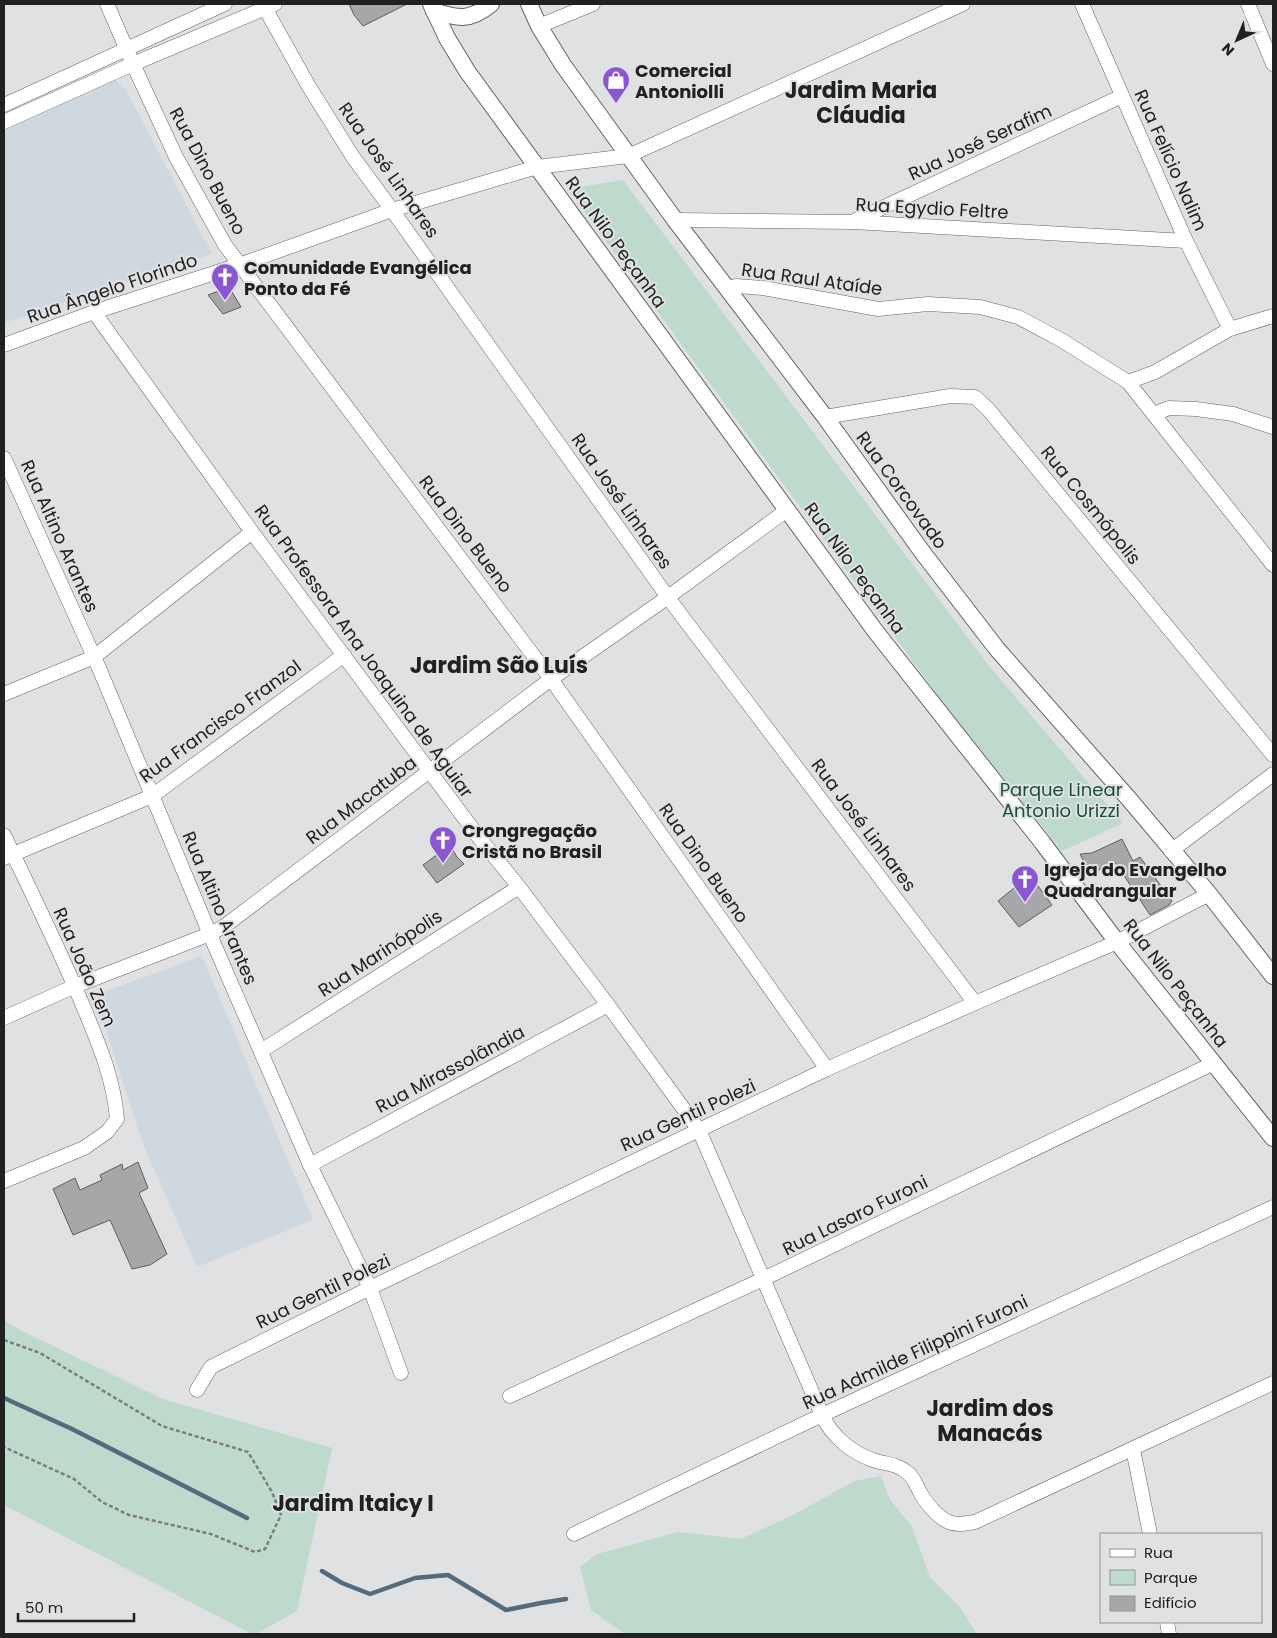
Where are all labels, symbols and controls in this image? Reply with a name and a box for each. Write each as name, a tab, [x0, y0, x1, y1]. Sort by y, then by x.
north arrow	[1212, 15, 1262, 65]
text: N	[1217, 39, 1239, 60]
place label: Comercial Antoniolli	[635, 58, 732, 104]
shop icon: Comercial Antoniolli	[601, 65, 631, 104]
district label: Jardim Maria Cláudia	[785, 75, 937, 131]
street label: Rua Felício Nalim	[1129, 85, 1213, 235]
street label: Rua José Linhares	[333, 97, 445, 243]
street label: Rua José Serafim	[904, 98, 1056, 186]
street label: Rua Dino Bueno	[164, 103, 252, 239]
street label: Rua Nilo Peçanha	[560, 171, 672, 313]
street label: Rua Egydio Feltre	[855, 192, 1009, 224]
street label: Rua Ângelo Florindo	[24, 247, 200, 329]
place label: Comunidade Evangélica Ponto da Fé	[244, 255, 472, 301]
street label: Rua Raul Ataíde	[740, 257, 884, 301]
church icon: Comunidade Evangélica Ponto da Fé	[210, 262, 240, 301]
street label: Rua Corcovado	[851, 426, 953, 554]
street label: Rua José Linhares	[566, 428, 678, 574]
street label: Rua Cosmópolis	[1035, 440, 1147, 570]
street label: Rua Altino Arantes	[15, 456, 105, 616]
street label: Rua Dino Bueno	[414, 470, 518, 598]
street label: Rua Nilo Peçanha	[799, 497, 911, 639]
street label: Rua Professora Ana Joaquina de Aguiar	[249, 499, 479, 803]
district label: Jardim São Luís	[410, 650, 588, 681]
street label: Rua Francisco Franzol	[134, 654, 306, 788]
street label: Rua Macatuba	[301, 750, 421, 850]
street label: Rua José Linhares	[806, 753, 922, 897]
park label: Parque Linear Antonio Urizzi	[1000, 777, 1123, 823]
street label: Rua Dino Bueno	[653, 798, 755, 928]
place label: Crongregação Cristã no Brasil	[462, 818, 602, 864]
church icon: Crongregação Cristã no Brasil	[428, 825, 458, 864]
street label: Rua Altino Arantes	[176, 827, 264, 989]
place label: Igreja do Evangelho Quadrangular	[1044, 857, 1227, 903]
church icon: Igreja do Evangelho Quadrangular	[1010, 864, 1040, 903]
street label: Rua João Zem	[47, 903, 123, 1031]
street label: Rua Marinópolis	[313, 904, 447, 1002]
street label: Rua Nilo Peçanha	[1118, 913, 1234, 1053]
street label: Rua Mirassolândia	[371, 1019, 529, 1119]
street label: Rua Gentil Polezi	[616, 1073, 760, 1157]
street label: Rua Lasaro Furoni	[778, 1169, 932, 1261]
street label: Rua Gentil Polezi	[252, 1248, 394, 1334]
street label: Rua Admilde Filippini Furoni	[798, 1289, 1032, 1415]
district label: Jardim dos Manacás	[926, 1393, 1054, 1449]
district label: Jardim Itaicy I	[272, 1488, 434, 1519]
legend	[1100, 1533, 1262, 1623]
text: Rua	[1144, 1542, 1173, 1563]
text: Parque	[1144, 1567, 1197, 1588]
scale bar	[18, 1590, 134, 1622]
text: Edifício	[1144, 1592, 1197, 1613]
text: 50 m	[25, 1597, 63, 1618]

